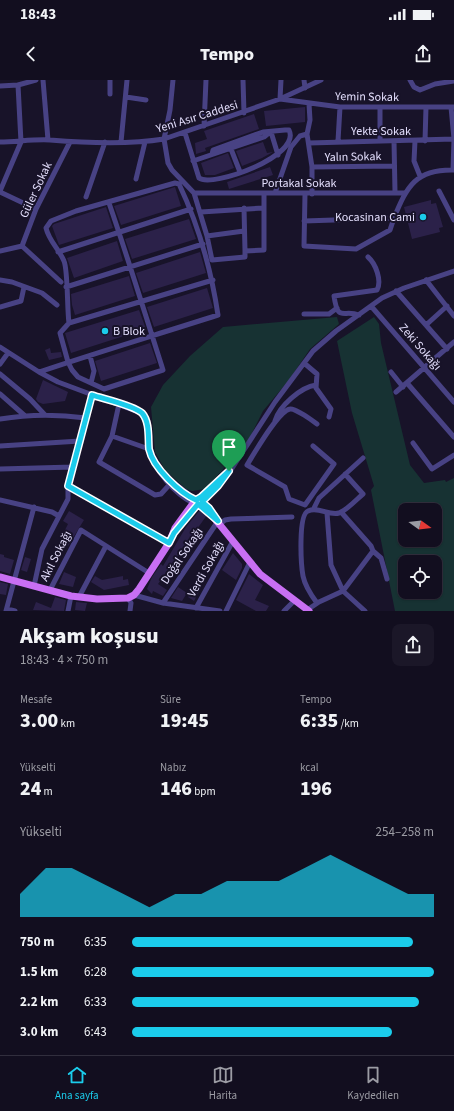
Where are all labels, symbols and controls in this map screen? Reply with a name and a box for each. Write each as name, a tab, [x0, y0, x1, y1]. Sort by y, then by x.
text: 18:43	[20, 4, 56, 25]
text: Tempo	[200, 42, 254, 67]
icon: back	[20, 43, 42, 65]
icon: share	[412, 43, 434, 65]
street label: Yemin Sokak	[334, 88, 399, 106]
street label: Yeni Asır Caddesi	[153, 96, 240, 138]
street label: Yekte Sokak	[350, 123, 411, 140]
street label: Yalın Sokak	[324, 148, 382, 166]
street label: Güler Sokak	[16, 159, 56, 221]
street label: Portakal Sokak	[261, 175, 337, 192]
place label: Kocasinan Cami	[335, 209, 415, 226]
marker: Kocasinan Cami	[418, 212, 428, 222]
street label: Zeki Sokağı	[395, 320, 445, 374]
place label: B Blok	[113, 323, 145, 340]
marker: B Blok	[100, 326, 110, 336]
pin	[212, 430, 246, 471]
icon: arrive	[218, 436, 240, 458]
north arrow	[398, 503, 442, 547]
map controls	[398, 503, 442, 599]
street label: Doğal Sokağı	[157, 524, 207, 588]
street label: Akıl Sokağı	[36, 528, 76, 584]
street label: Verdi Sokağı	[184, 538, 228, 600]
button: locate	[398, 555, 442, 599]
text: Akşam koşusu	[20, 620, 159, 652]
button: share	[392, 624, 434, 666]
text: 18:43 · 4 × 750 m	[20, 651, 108, 669]
text: Mesafe	[20, 692, 52, 707]
text: Süre	[160, 692, 181, 707]
text: Tempo	[300, 692, 332, 707]
text: 3.00	[20, 707, 58, 735]
text: 19:45	[160, 707, 209, 735]
text: 6:35	[300, 707, 338, 735]
text: km	[58, 716, 75, 731]
text: /km	[338, 716, 359, 731]
text: Yükselti	[20, 760, 56, 775]
text: Nabız	[160, 760, 186, 775]
text: kcal	[300, 760, 319, 775]
text: 24	[20, 775, 41, 803]
text: 146	[160, 775, 192, 803]
text: 196	[300, 775, 332, 803]
text: m	[41, 784, 53, 799]
text: bpm	[192, 784, 216, 799]
text: Yükselti	[20, 823, 62, 841]
text: 254–258 m	[376, 823, 434, 841]
text: 750 m	[20, 933, 54, 951]
text: 6:35	[84, 933, 107, 951]
text: 1.5 km	[20, 963, 59, 981]
text: 6:28	[84, 963, 107, 981]
text: 2.2 km	[20, 993, 59, 1011]
text: 6:33	[84, 993, 107, 1011]
text: 3.0 km	[20, 1023, 59, 1041]
text: 6:43	[84, 1023, 107, 1041]
tab: Ana sayfa	[55, 1064, 99, 1103]
tab: Harita	[209, 1064, 237, 1103]
tab: Kaydedilen	[347, 1064, 399, 1103]

